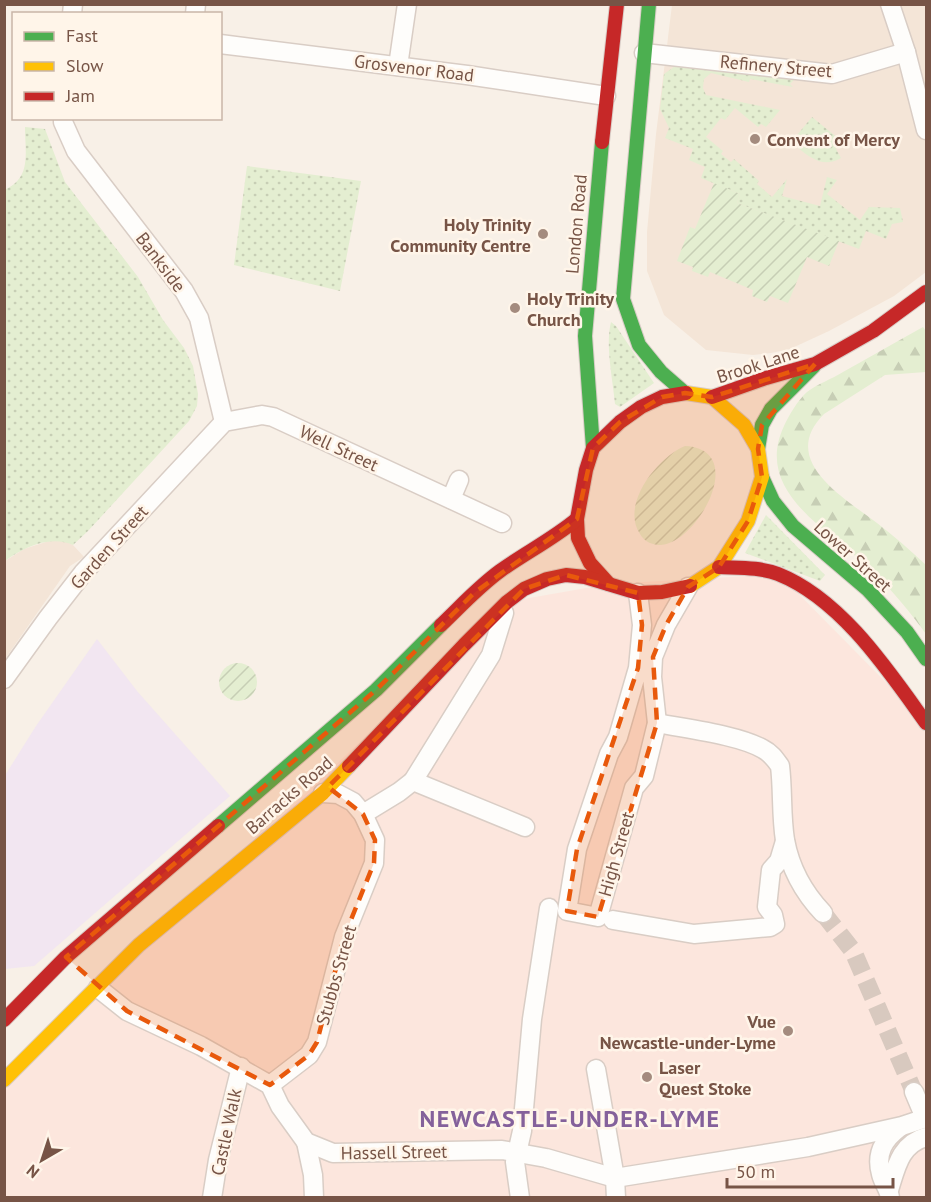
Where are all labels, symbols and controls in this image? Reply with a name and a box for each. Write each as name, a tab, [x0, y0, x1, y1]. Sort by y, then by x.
legend	[12, 12, 222, 120]
text: Fast	[66, 24, 98, 47]
street label: Grosvenor Road	[353, 49, 475, 87]
street label: Refinery Street	[719, 50, 833, 82]
text: Slow	[66, 54, 104, 77]
text: Jam	[65, 84, 95, 107]
place label: Convent of Mercy	[767, 128, 900, 151]
marker: Convent of Mercy	[748, 132, 762, 146]
street label: London Road	[560, 173, 592, 275]
place label: Holy Trinity Community Centre	[390, 213, 531, 257]
street label: Bankside	[131, 227, 191, 297]
marker: Holy Trinity Community Centre	[536, 227, 550, 241]
place label: Holy Trinity Church	[527, 287, 615, 331]
marker: Holy Trinity Church	[508, 301, 522, 315]
street label: Brook Lane	[714, 340, 802, 388]
street label: Well Street	[296, 420, 382, 476]
street label: Garden Street	[65, 500, 153, 594]
street label: Lower Street	[809, 515, 897, 597]
street label: Barracks Road	[241, 751, 337, 839]
street label: High Street	[593, 809, 639, 899]
street label: Stubbs Street	[311, 922, 361, 1028]
place label: Vue Newcastle-under-Lyme	[600, 1010, 776, 1054]
marker: Vue Newcastle-under-Lyme	[781, 1024, 795, 1038]
place label: Laser Quest Stoke	[659, 1056, 751, 1100]
marker: Laser Quest Stoke	[640, 1070, 654, 1084]
street label: Castle Walk	[206, 1086, 247, 1178]
district label: NEWCASTLE-UNDER-LYME	[419, 1103, 721, 1134]
north arrow	[12, 1130, 72, 1190]
street label: Hassell Street	[340, 1140, 448, 1164]
scale bar	[727, 1151, 894, 1189]
text: 50 m	[736, 1160, 775, 1183]
text: N	[22, 1161, 43, 1183]

